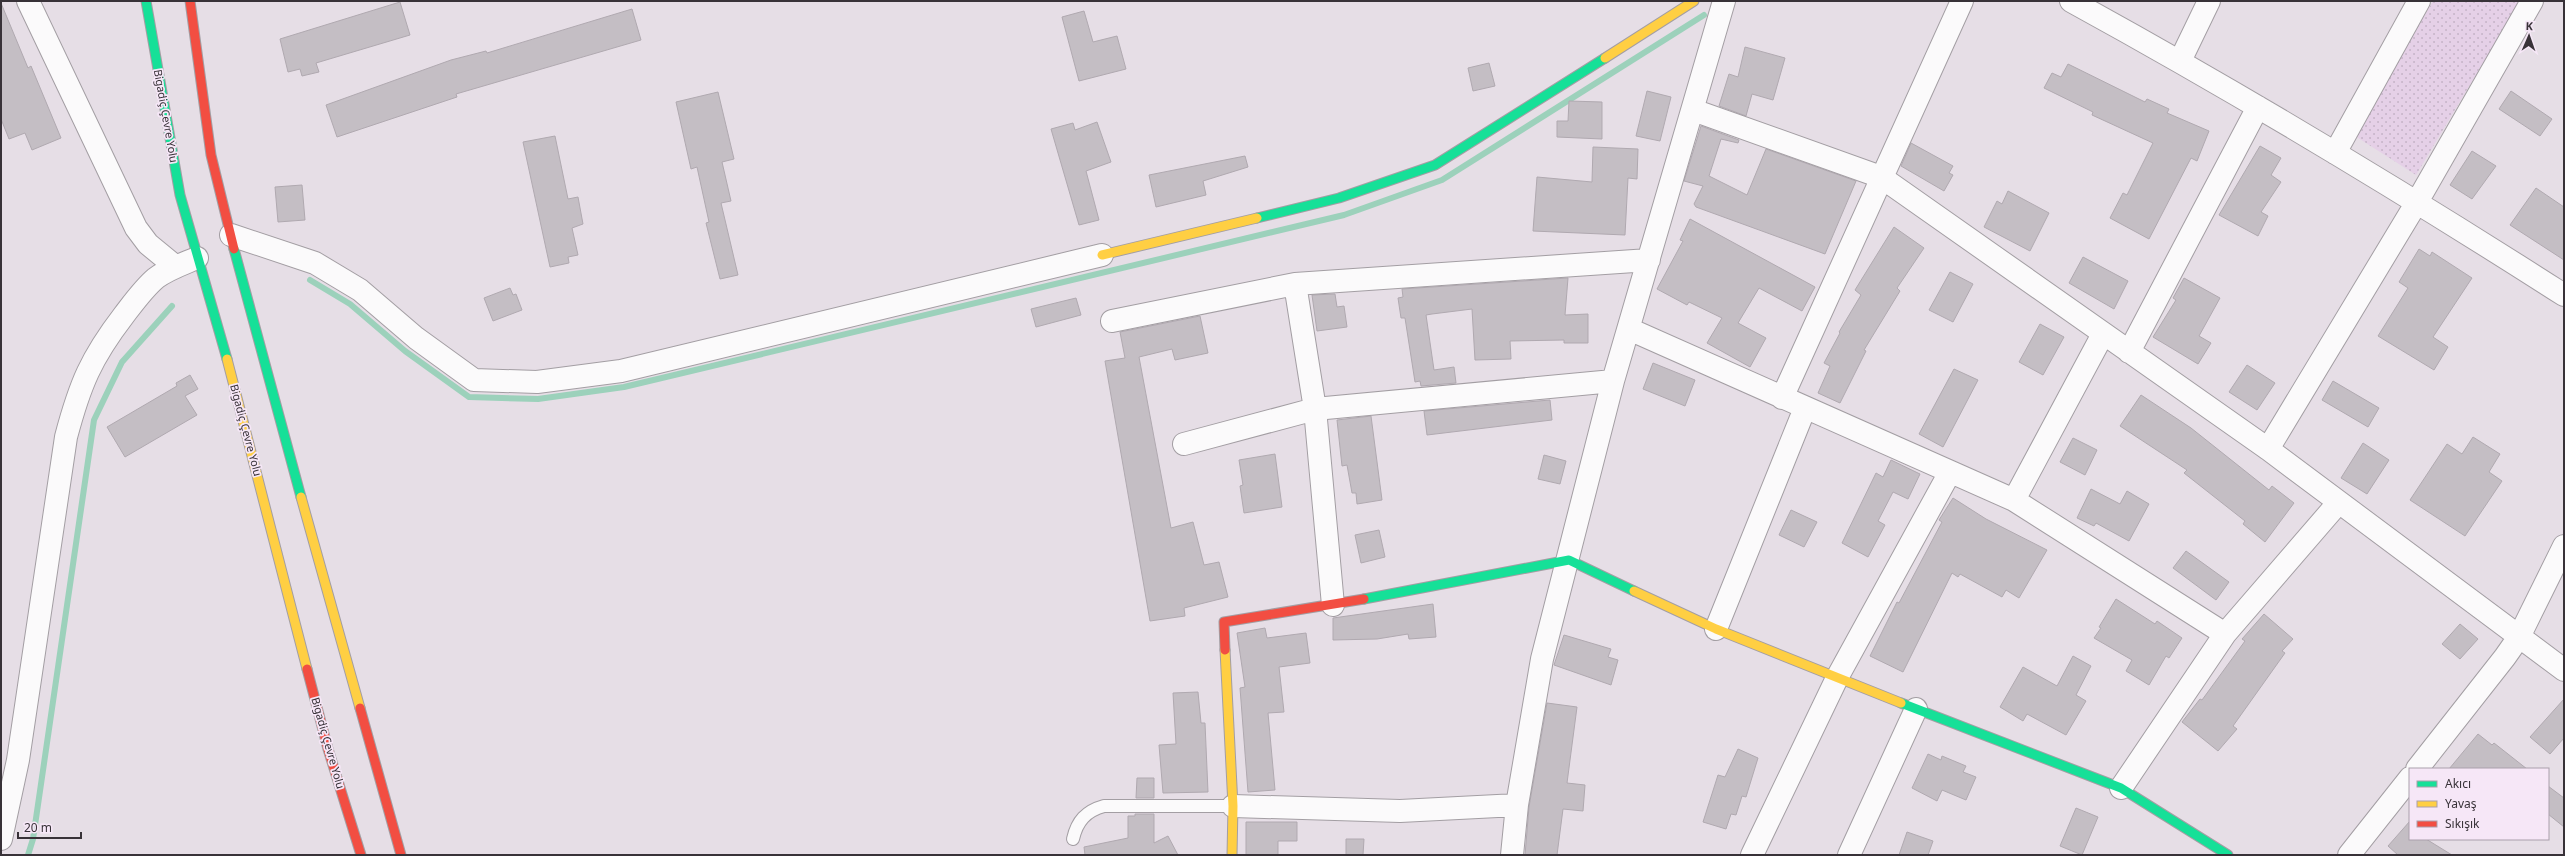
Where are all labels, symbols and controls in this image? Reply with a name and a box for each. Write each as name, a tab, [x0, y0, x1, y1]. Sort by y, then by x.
north arrow	[2509, 16, 2549, 56]
text: K	[2525, 18, 2534, 33]
street label: Bigadiç Çevre Yolu	[151, 68, 182, 164]
street label: Bigadiç Çevre Yolu	[227, 382, 266, 477]
street label: Bigadiç Çevre Yolu	[308, 695, 349, 790]
legend	[2409, 768, 2549, 840]
text: Akıcı	[2445, 775, 2471, 792]
text: Yavaş	[2445, 795, 2477, 812]
scale bar	[18, 814, 81, 840]
text: Sıkışık	[2445, 815, 2480, 832]
text: 20 m	[24, 819, 52, 836]

